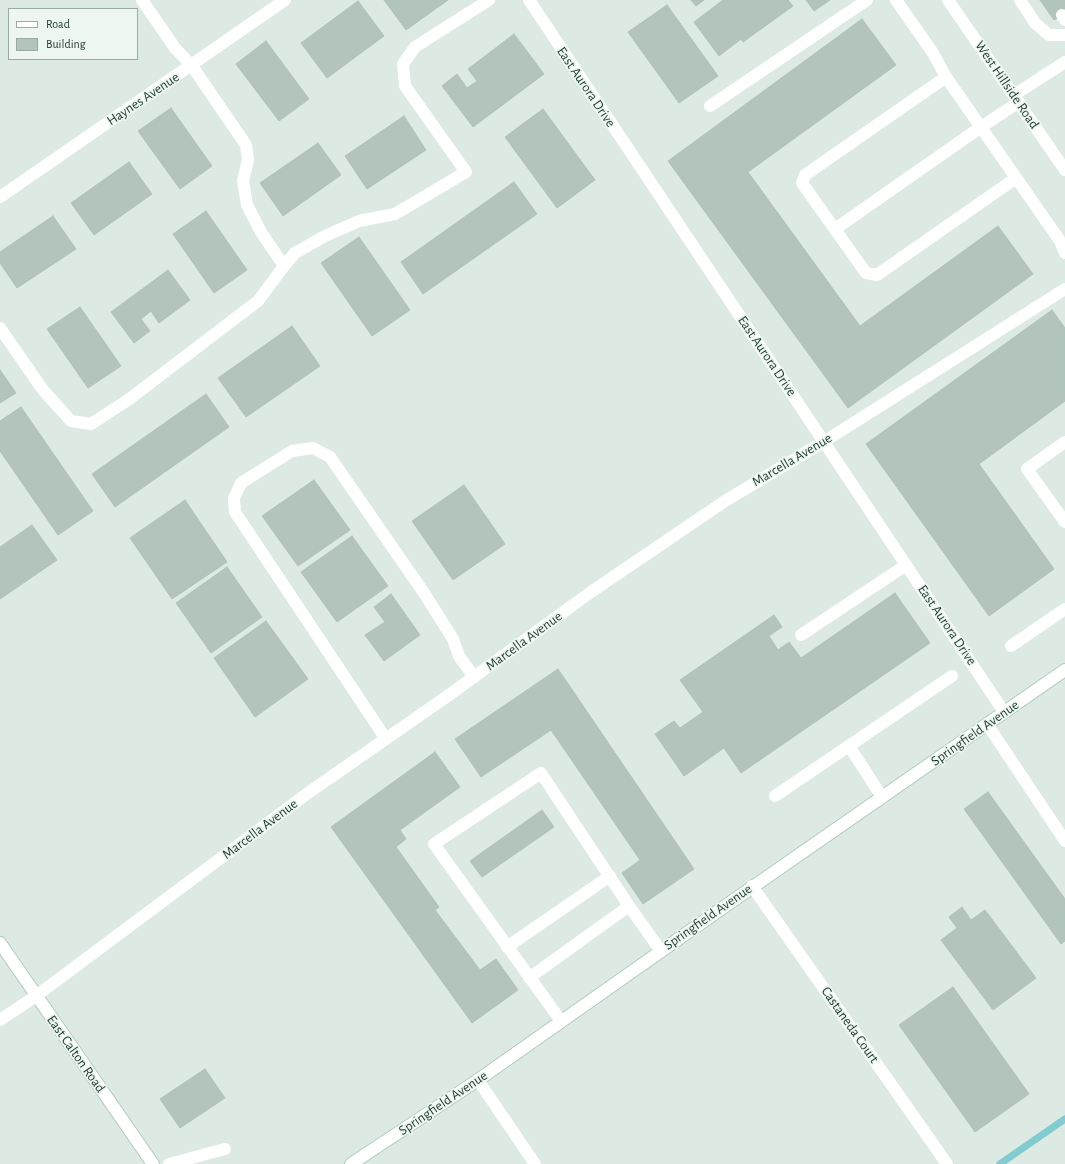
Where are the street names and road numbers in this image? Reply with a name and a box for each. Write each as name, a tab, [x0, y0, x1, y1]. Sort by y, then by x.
street label: West Hillside Road	[971, 38, 1043, 132]
street label: East Aurora Drive	[553, 44, 619, 130]
street label: Haynes Avenue	[104, 69, 182, 129]
street label: East Aurora Drive	[734, 313, 800, 399]
street label: Marcella Avenue	[749, 430, 835, 490]
street label: East Aurora Drive	[914, 582, 980, 668]
street label: Marcella Avenue	[483, 608, 565, 674]
street label: Springfield Avenue	[928, 696, 1022, 770]
street label: Marcella Avenue	[219, 795, 301, 863]
street label: Springfield Avenue	[661, 880, 755, 954]
street label: Castaneda Court	[818, 984, 882, 1066]
street label: East Calton Road	[43, 1012, 109, 1096]
street label: Springfield Avenue	[395, 1067, 491, 1139]

